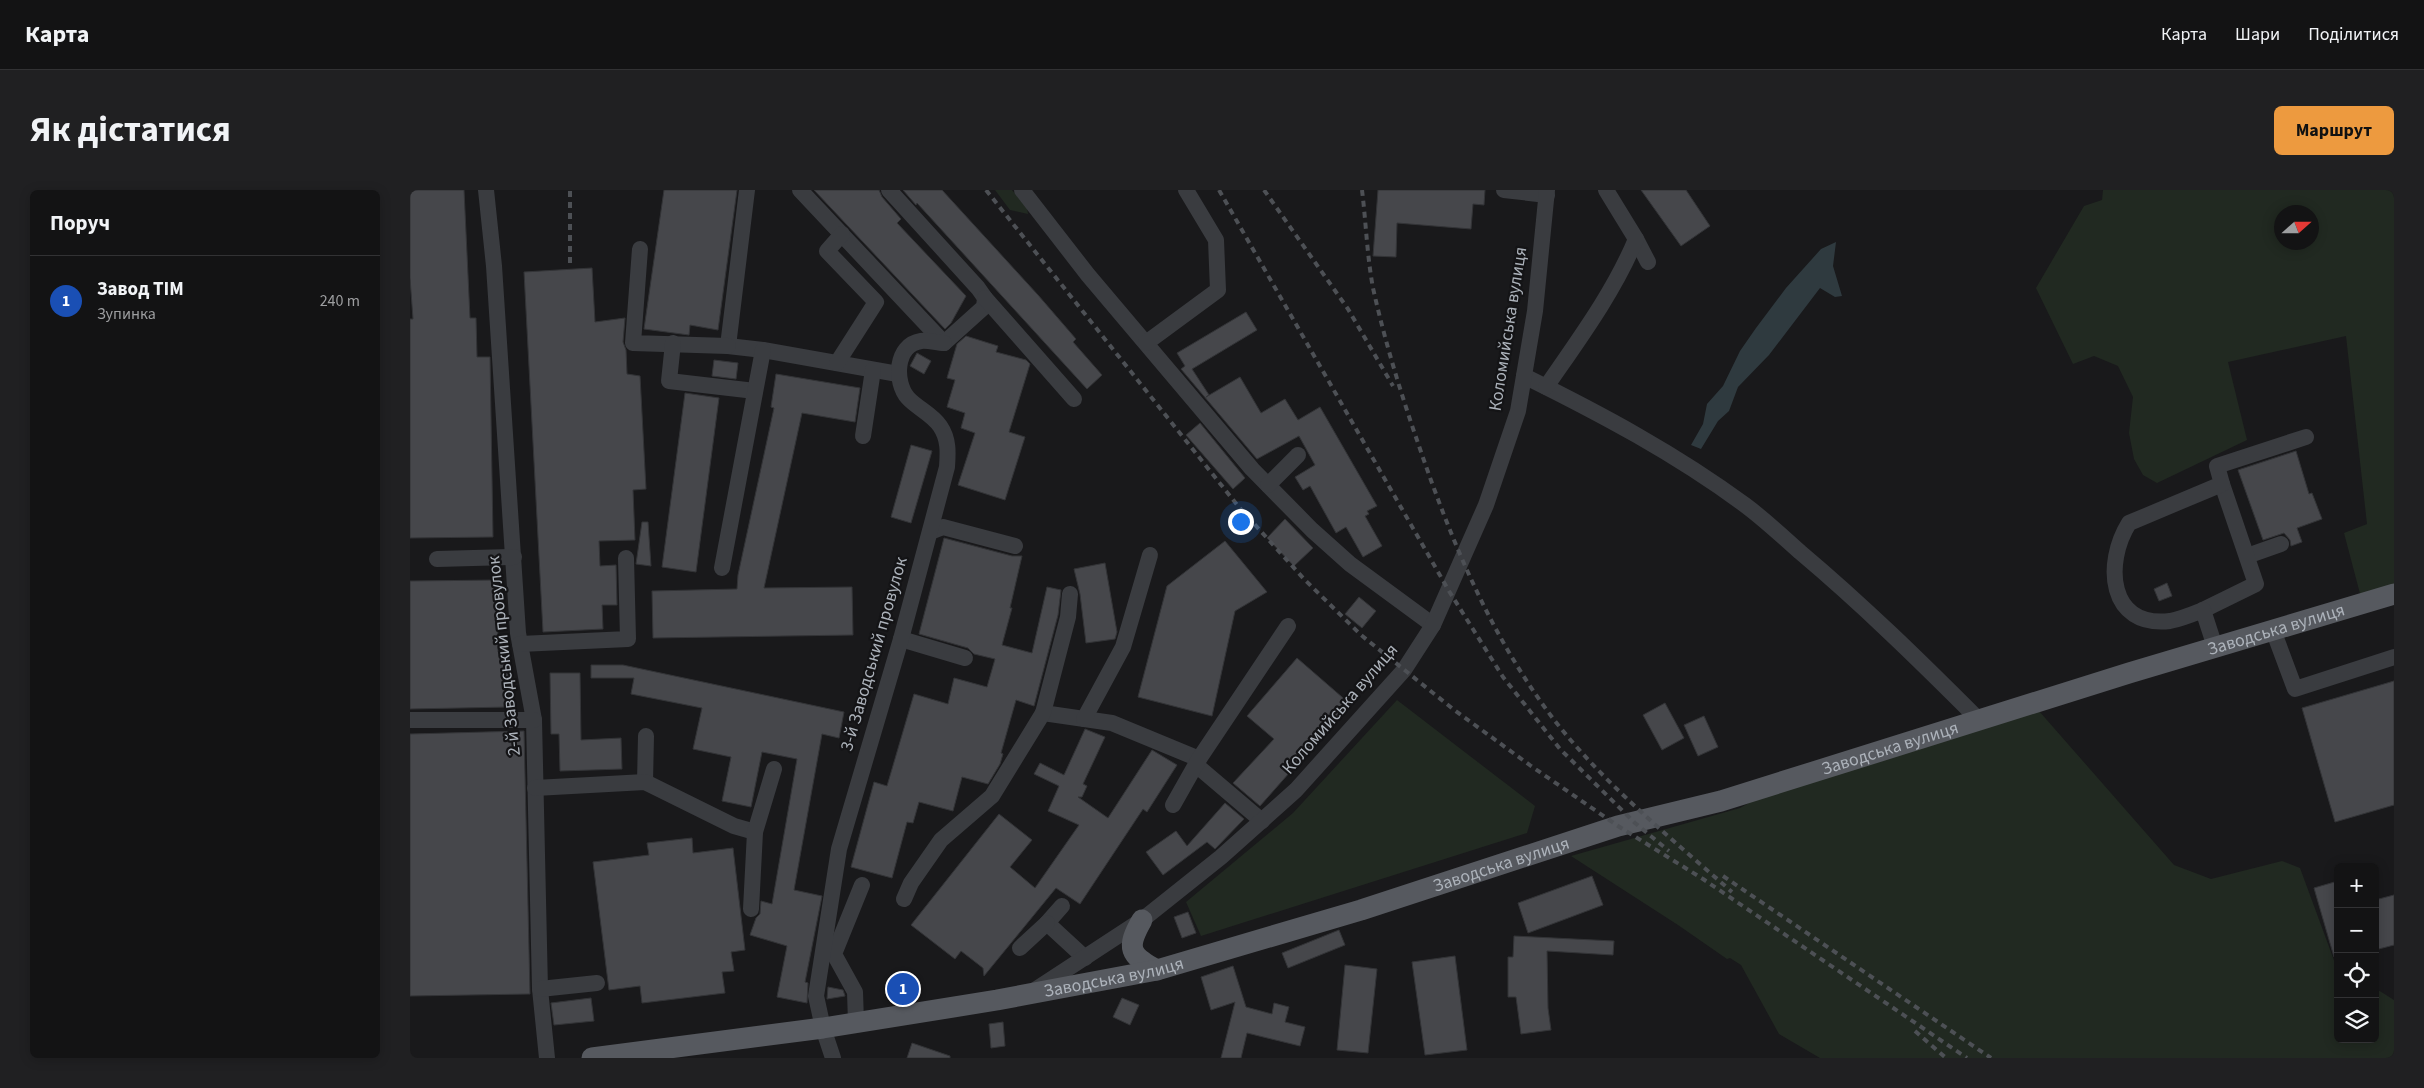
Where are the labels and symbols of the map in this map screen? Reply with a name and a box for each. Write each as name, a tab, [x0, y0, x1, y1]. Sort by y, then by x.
north arrow	[2274, 205, 2319, 250]
street label: Коломийська вулиця	[1483, 245, 1533, 413]
your location	[1228, 509, 1254, 535]
street label: 3-й Заводський провулок	[834, 554, 914, 754]
street label: 2-й Заводський провулок	[481, 555, 527, 757]
street label: Заводська вулиця	[2204, 597, 2348, 661]
street label: Коломийська вулиця	[1276, 638, 1404, 780]
street label: Заводська вулиця	[1818, 715, 1962, 781]
street label: Заводська вулиця	[1430, 830, 1573, 898]
street label: Заводська вулиця	[1041, 950, 1187, 1004]
pin: 1	[887, 970, 919, 1008]

